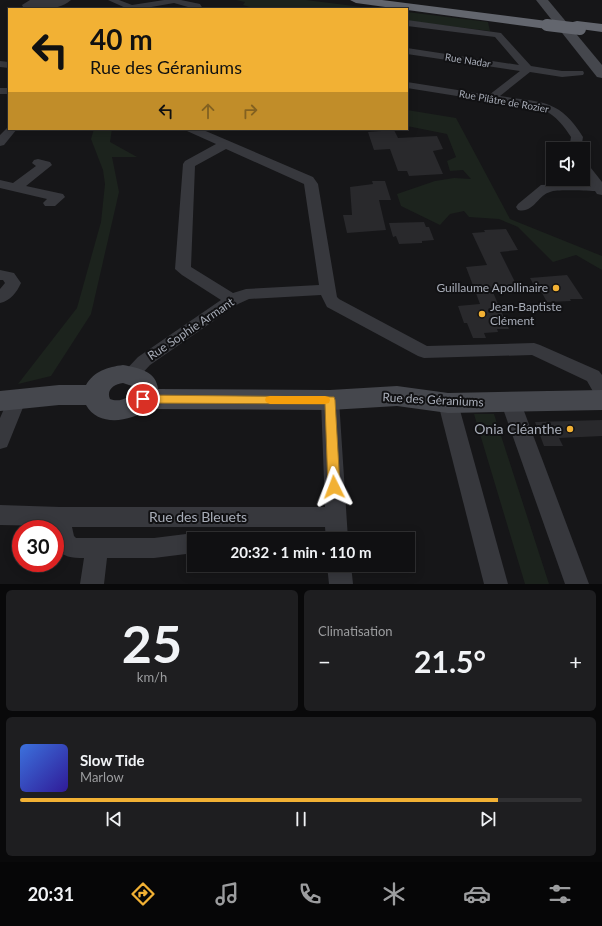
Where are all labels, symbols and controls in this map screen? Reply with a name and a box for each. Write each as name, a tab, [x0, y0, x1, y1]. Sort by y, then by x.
text: 40 m	[90, 22, 153, 56]
icon: left	[24, 24, 76, 76]
street label: Rue Nadar	[444, 50, 492, 70]
text: Rue des Géraniums	[90, 56, 242, 78]
street label: Rue Pilâtre de Rozier	[458, 87, 550, 115]
icon: left	[155, 100, 177, 122]
icon: ahead	[197, 100, 219, 122]
icon: right	[239, 100, 261, 122]
map controls	[546, 142, 590, 186]
button: sound	[546, 142, 590, 186]
place label: Guillaume Apollinaire	[436, 280, 548, 295]
marker: Guillaume Apollinaire	[551, 283, 561, 293]
street label: Rue Sophie Armant	[145, 294, 237, 363]
place label: Jean-Baptiste Clément	[490, 299, 562, 328]
marker: Jean-Baptiste Clément	[477, 309, 487, 319]
pin	[126, 382, 160, 416]
icon: arrive	[132, 388, 154, 410]
street label: Rue des Géraniums	[382, 389, 484, 410]
place label: Onia Cléanthe	[474, 420, 562, 437]
marker: Onia Cléanthe	[565, 424, 575, 434]
position arrow	[313, 466, 355, 508]
street label: Rue des Bleuets	[149, 508, 247, 525]
speed limit sign: 30	[12, 520, 64, 572]
text: 20:32 · 1 min · 110 m	[231, 543, 371, 561]
text: 25	[122, 612, 182, 674]
text: Climatisation	[318, 623, 393, 639]
text: 21.5°	[414, 643, 486, 679]
text: −	[318, 648, 331, 675]
text: +	[569, 648, 582, 675]
text: km/h	[137, 669, 167, 685]
text: Slow Tide	[80, 751, 145, 769]
text: Marlow	[80, 769, 124, 785]
icon: previous	[103, 808, 125, 830]
icon: pause	[290, 808, 312, 830]
icon: next	[477, 808, 499, 830]
icon: directions	[129, 880, 157, 908]
icon: music	[213, 880, 241, 908]
icon: phone	[296, 880, 324, 908]
icon: climate	[380, 880, 408, 908]
icon: car	[463, 880, 491, 908]
icon: filters	[546, 880, 574, 908]
text: 20:31	[28, 883, 74, 905]

